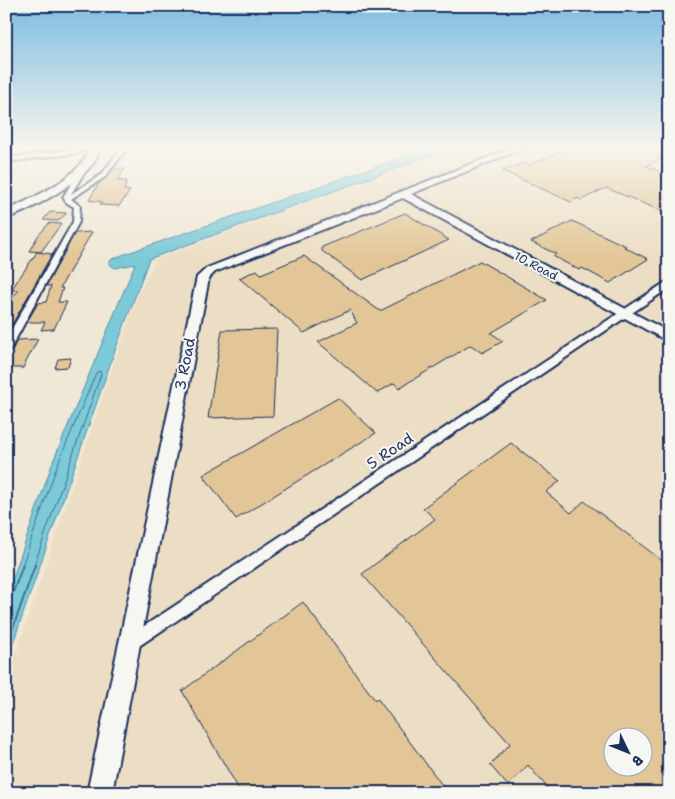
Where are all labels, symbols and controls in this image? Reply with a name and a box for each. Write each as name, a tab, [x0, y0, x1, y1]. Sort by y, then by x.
street label: 10 Road	[511, 248, 561, 284]
street label: 3 Road	[170, 335, 200, 392]
street label: 5 Road	[363, 428, 418, 474]
north arrow	[602, 726, 652, 776]
text: B	[628, 752, 647, 770]

